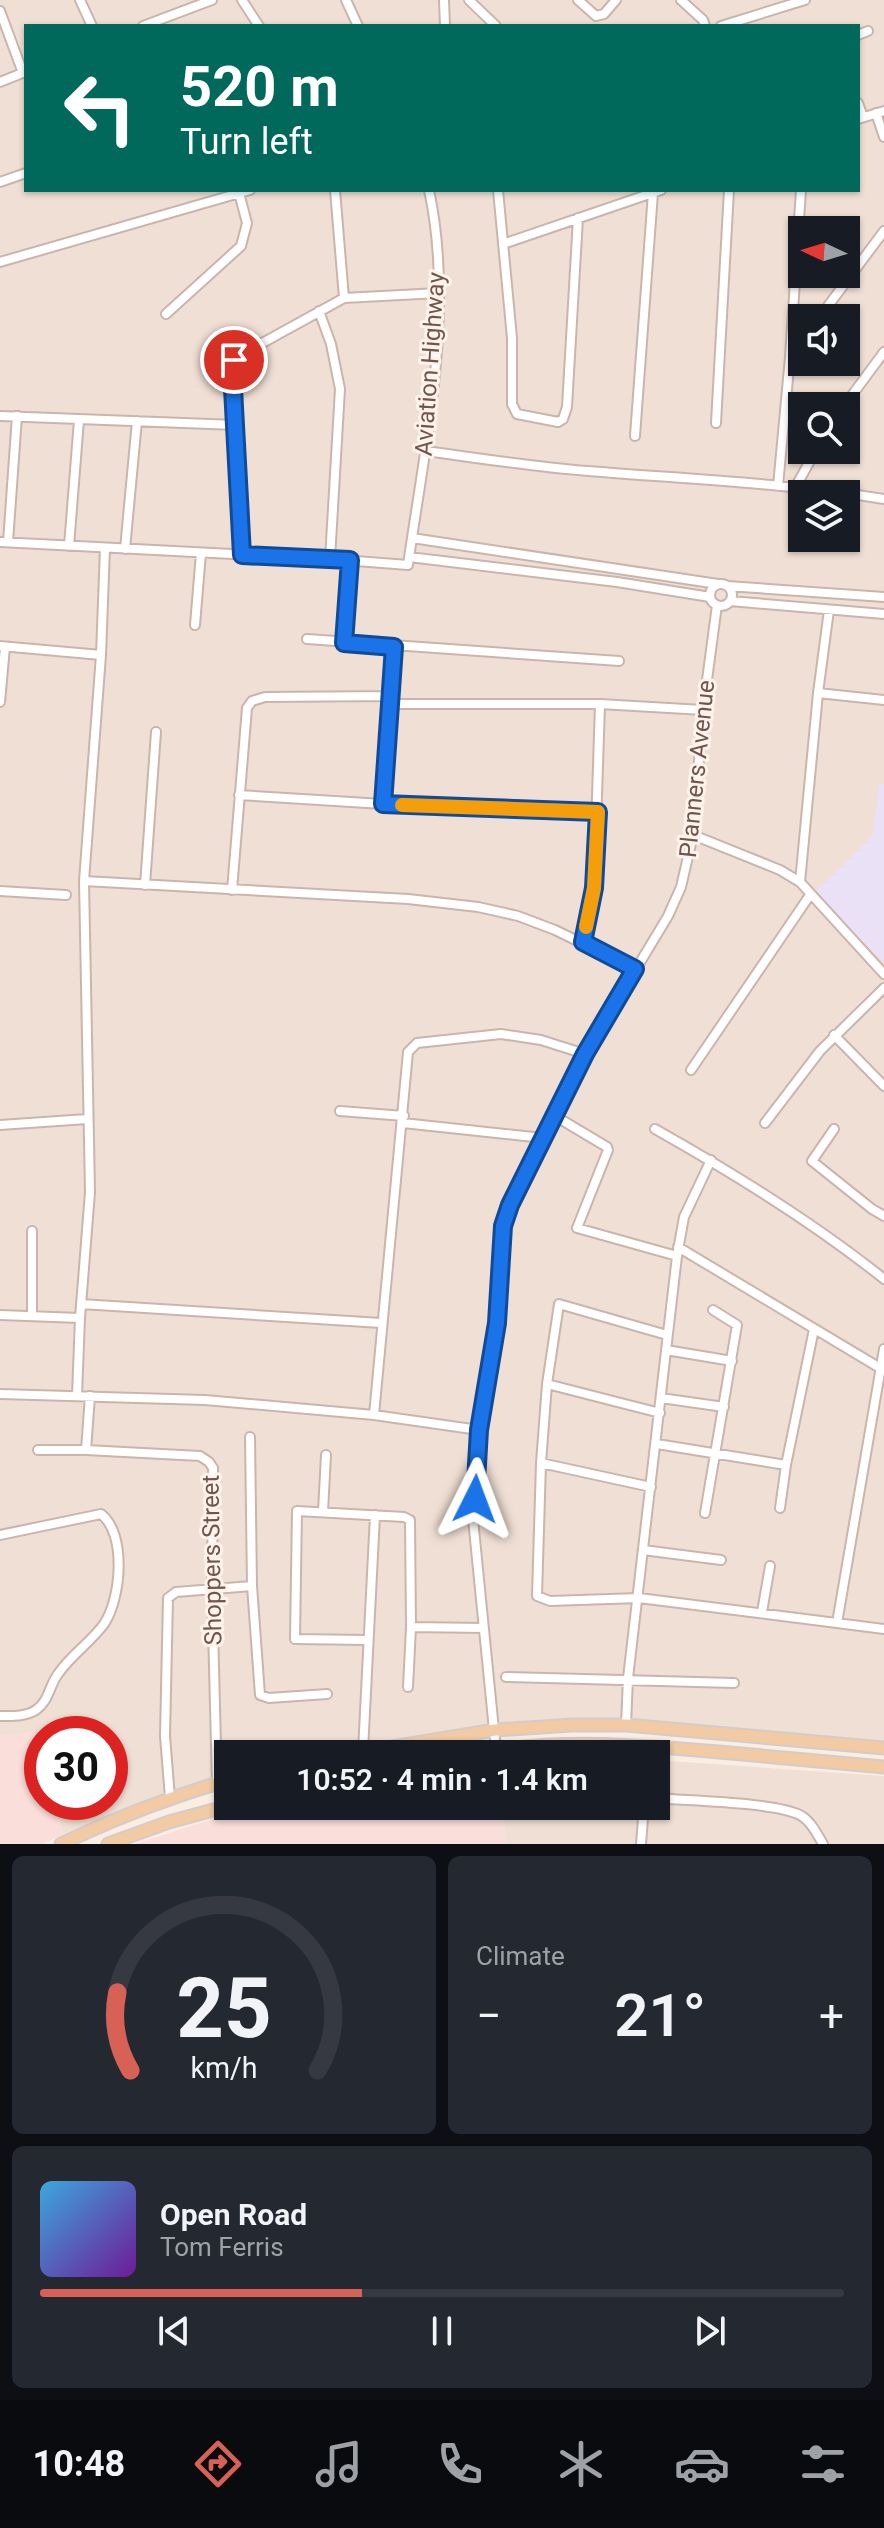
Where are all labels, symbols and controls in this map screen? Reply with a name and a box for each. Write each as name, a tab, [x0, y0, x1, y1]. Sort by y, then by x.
text: 520 m	[180, 54, 339, 120]
icon: left	[48, 56, 152, 160]
text: Turn left	[180, 121, 313, 163]
north arrow	[788, 216, 860, 288]
map controls	[788, 216, 860, 552]
street label: Aviation Highway	[410, 271, 450, 457]
button: sound	[788, 304, 860, 376]
pin	[200, 326, 268, 394]
icon: arrive	[212, 338, 256, 382]
button: search	[788, 392, 860, 464]
button: layers	[788, 480, 860, 552]
street label: Planners Avenue	[674, 679, 720, 859]
position arrow	[433, 1457, 517, 1541]
street label: Shoppers Street	[197, 1474, 227, 1646]
speed limit sign: 30	[24, 1716, 128, 1820]
text: 10:52 · 4 min · 1.4 km	[296, 1762, 588, 1797]
text: Climate	[476, 1941, 565, 1971]
text: 25	[176, 1960, 272, 2057]
text: 21°	[614, 1980, 706, 2051]
text: −	[476, 1990, 501, 2042]
text: +	[819, 1990, 844, 2042]
text: km/h	[190, 2051, 258, 2085]
text: Open Road	[160, 2197, 307, 2232]
text: Tom Ferris	[160, 2232, 284, 2262]
icon: previous	[152, 2309, 196, 2353]
icon: pause	[420, 2309, 464, 2353]
icon: next	[688, 2309, 732, 2353]
icon: directions	[190, 2436, 246, 2492]
icon: music	[311, 2436, 367, 2492]
icon: phone	[432, 2436, 488, 2492]
icon: climate	[553, 2436, 609, 2492]
icon: car	[674, 2436, 730, 2492]
icon: filters	[795, 2436, 851, 2492]
text: 10:48	[33, 2443, 125, 2485]

